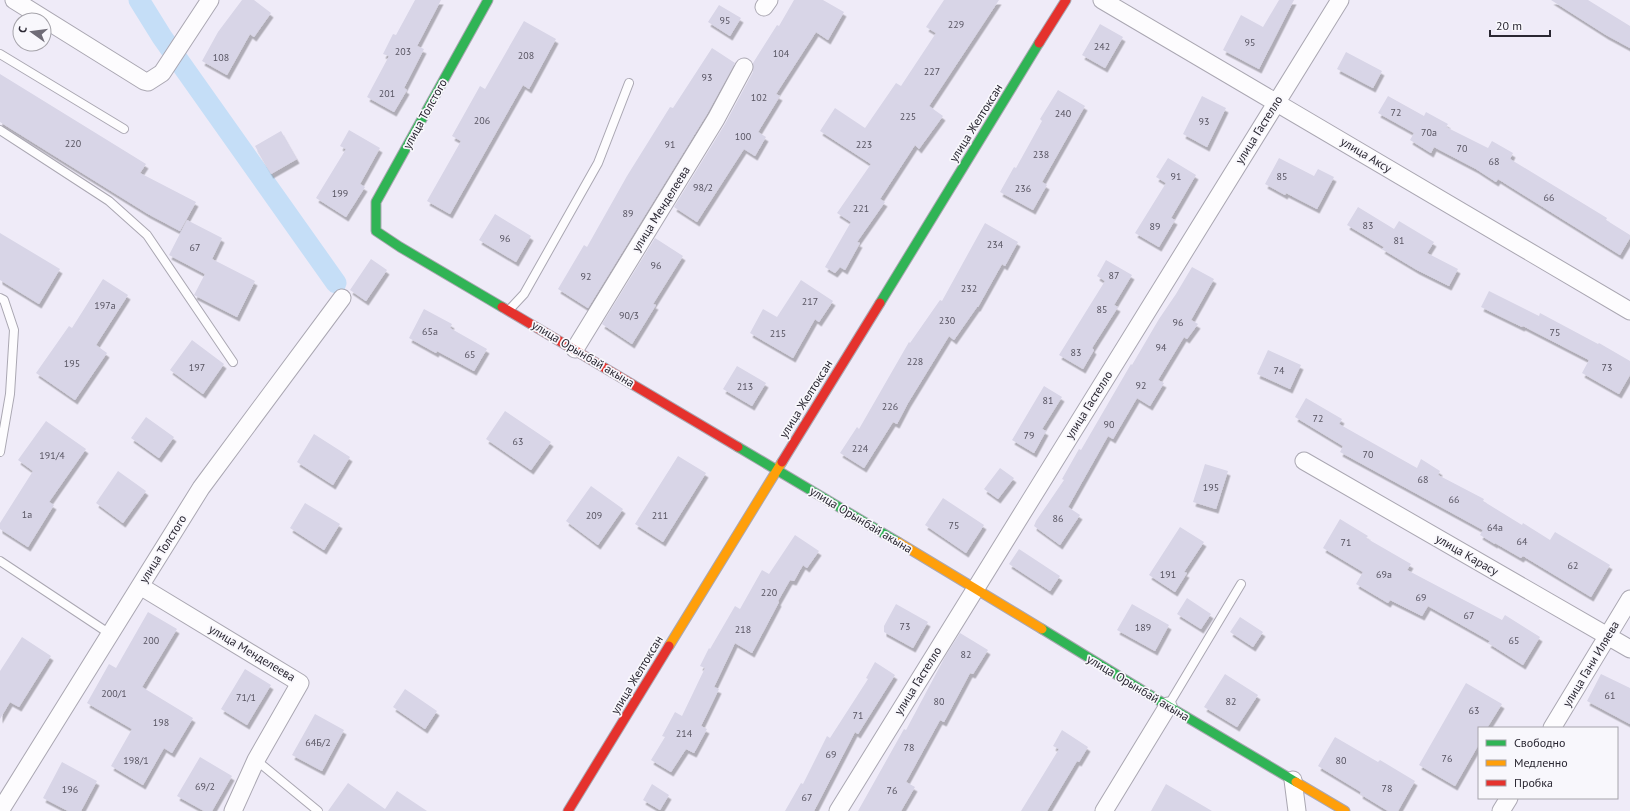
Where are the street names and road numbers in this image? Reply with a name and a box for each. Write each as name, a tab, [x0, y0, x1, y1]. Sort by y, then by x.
street label: улица Толстого	[399, 76, 450, 151]
street label: улица Желтоксан	[946, 81, 1006, 165]
street label: улица Гастелло	[1232, 93, 1286, 167]
street label: улица Аксу	[1338, 134, 1395, 176]
street label: улица Менделеева	[628, 163, 693, 254]
street label: улица Орынбай акына	[529, 317, 637, 390]
street label: улица Желтоксан	[776, 357, 836, 441]
street label: улица Гастелло	[1062, 368, 1116, 442]
street label: улица Орынбай акына	[807, 483, 915, 556]
street label: улица Толстого	[136, 512, 190, 586]
street label: улица Карасу	[1433, 530, 1502, 579]
street label: улица Гани Иляева	[1559, 618, 1622, 710]
street label: улица Менделеева	[206, 621, 298, 684]
street label: улица Желтоксан	[607, 633, 666, 717]
street label: улица Гастелло	[891, 644, 945, 718]
street label: улица Орынбай акына	[1084, 651, 1192, 724]

